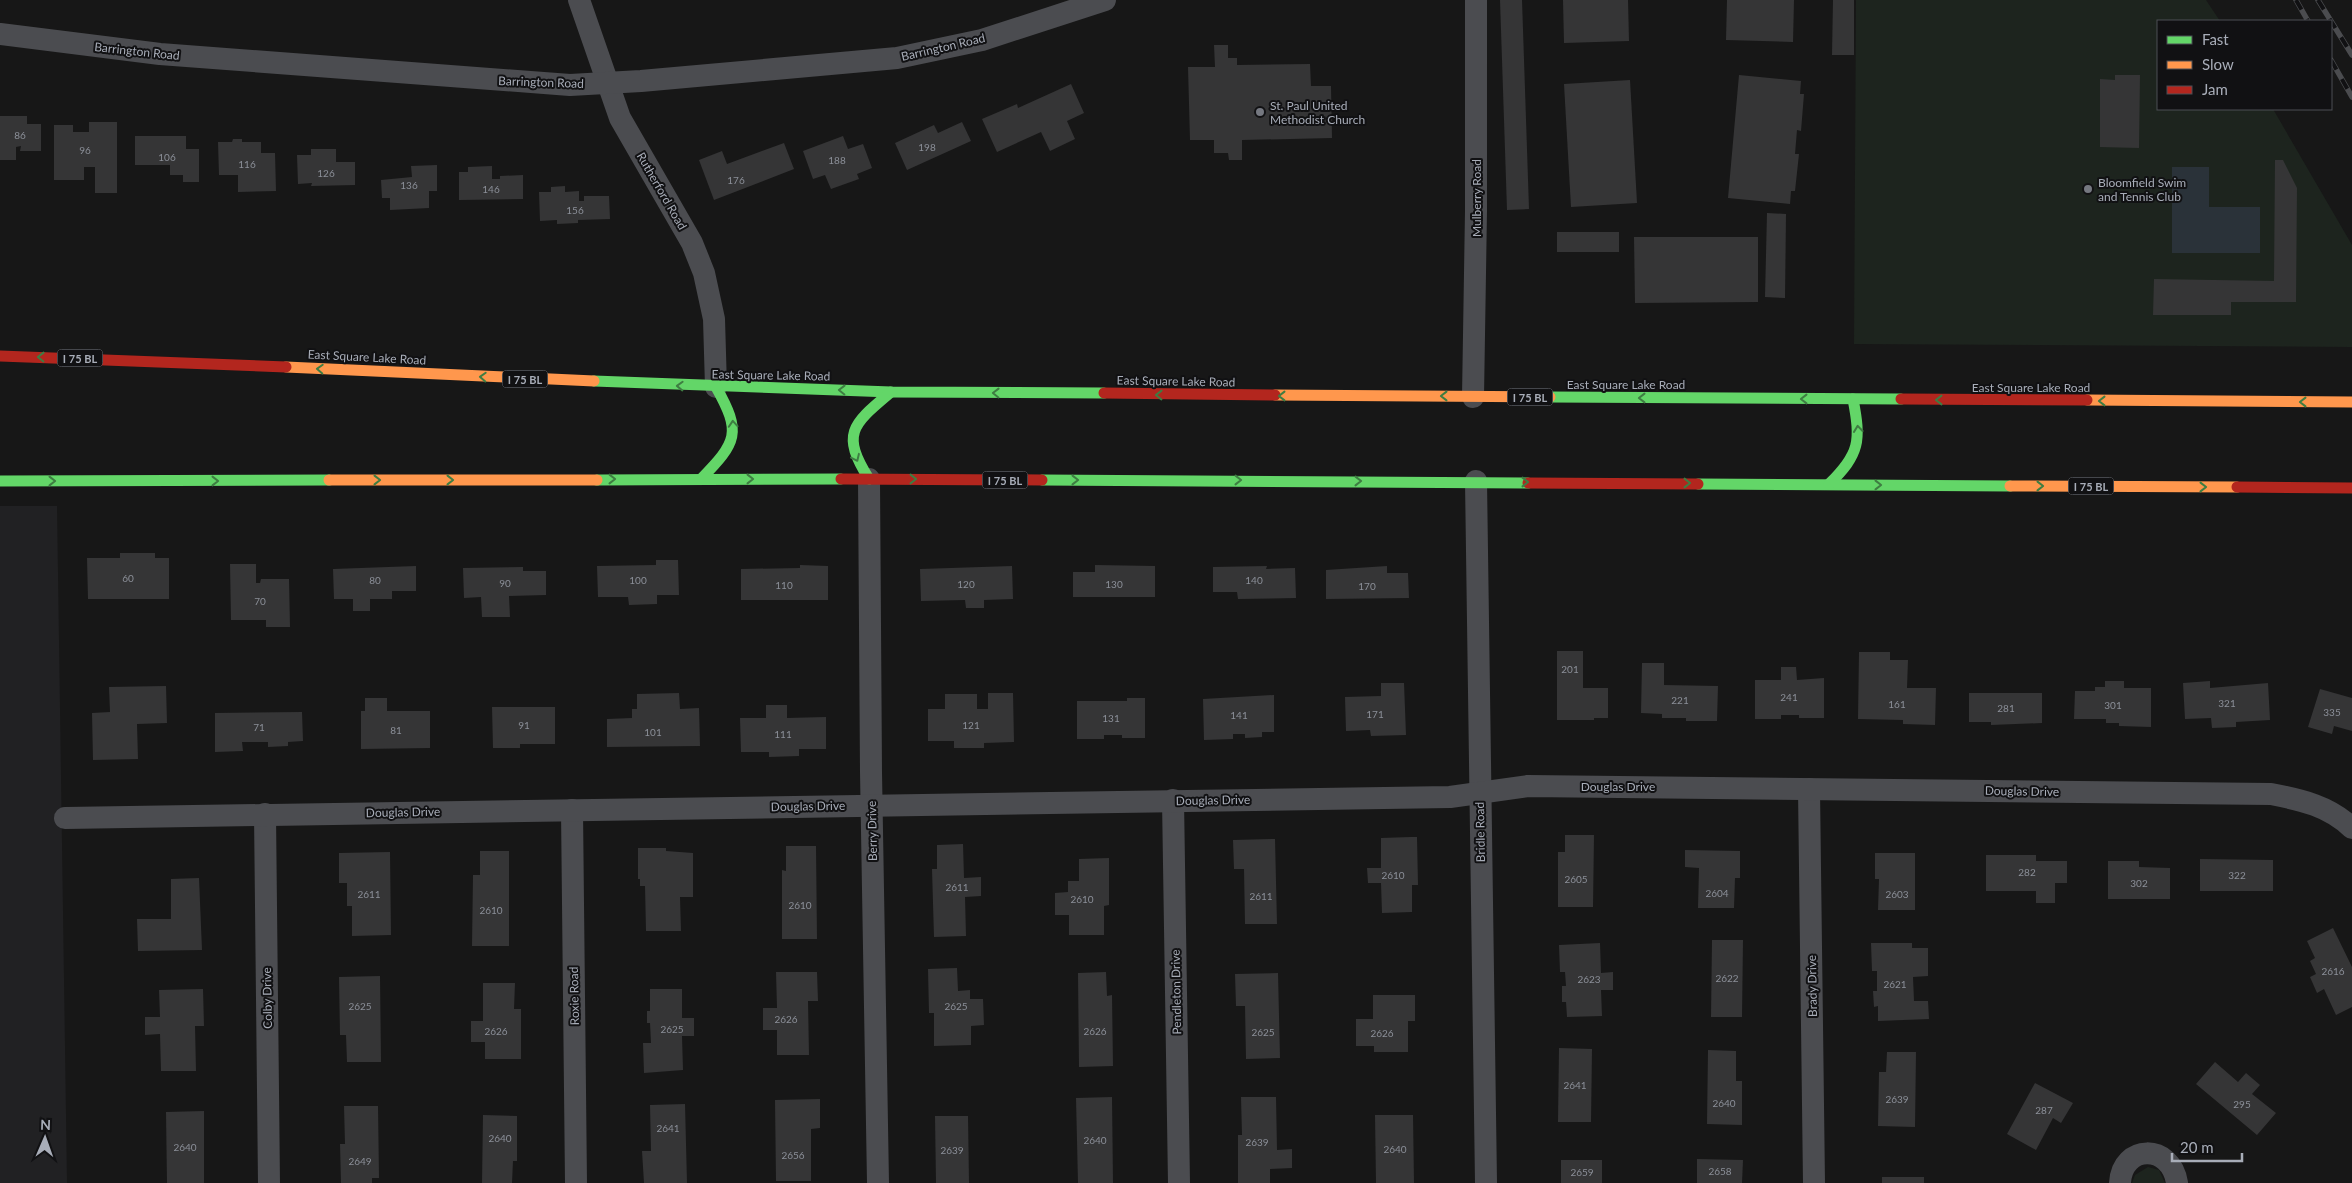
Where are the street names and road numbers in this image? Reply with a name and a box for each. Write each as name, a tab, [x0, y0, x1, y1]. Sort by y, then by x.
street label: Barrington Road	[900, 30, 986, 64]
street label: Barrington Road	[94, 39, 180, 63]
street label: Barrington Road	[498, 73, 584, 91]
street label: Rutherford Road	[634, 150, 690, 232]
street label: Mulberry Road	[1469, 159, 1484, 237]
street label: East Square Lake Road	[307, 346, 427, 368]
road number: I 75 BL	[58, 349, 102, 366]
street label: East Square Lake Road	[712, 366, 830, 384]
road number: I 75 BL	[502, 370, 548, 388]
street label: East Square Lake Road	[1117, 372, 1235, 390]
street label: East Square Lake Road	[1567, 377, 1685, 392]
street label: East Square Lake Road	[1972, 380, 2090, 395]
road number: I 75 BL	[1508, 388, 1552, 406]
road number: I 75 BL	[982, 472, 1028, 488]
road number: I 75 BL	[2068, 478, 2114, 494]
street label: Douglas Drive	[1581, 779, 1655, 794]
street label: Douglas Drive	[1985, 783, 2059, 799]
street label: Douglas Drive	[1176, 792, 1250, 808]
street label: Douglas Drive	[771, 798, 845, 814]
street label: Berry Drive	[864, 801, 880, 861]
street label: Bridle Road	[1472, 802, 1488, 862]
street label: Douglas Drive	[366, 804, 440, 820]
street label: Pendleton Drive	[1168, 949, 1184, 1035]
street label: Brady Drive	[1804, 955, 1820, 1017]
street label: Colby Drive	[259, 967, 275, 1029]
street label: Roxie Road	[566, 967, 582, 1025]

